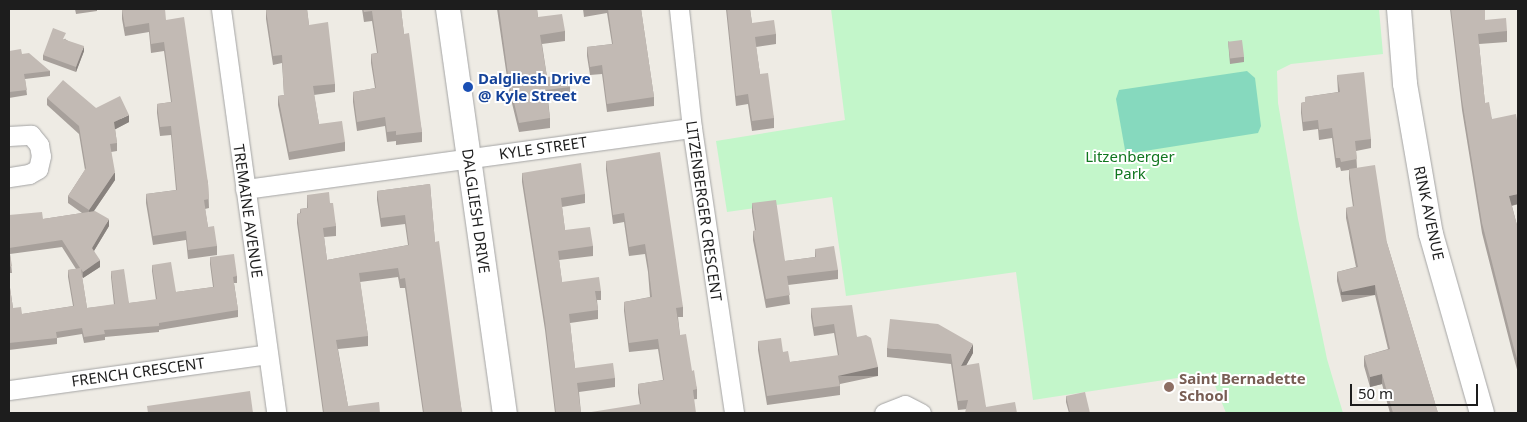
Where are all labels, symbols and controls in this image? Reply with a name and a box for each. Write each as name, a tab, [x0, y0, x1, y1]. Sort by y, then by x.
place label: Dalgliesh Drive @ Kyle Street	[478, 69, 591, 104]
marker: Dalgliesh Drive @ Kyle Street	[462, 81, 474, 93]
street label: LITZENBERGER CRESCENT	[682, 119, 726, 303]
street label: KYLE STREET	[498, 133, 588, 163]
street label: TREMAINE AVENUE	[230, 143, 266, 279]
street label: DALGLIESH DRIVE	[458, 147, 494, 275]
park label: Litzenberger Park	[1085, 147, 1175, 182]
street label: RINK AVENUE	[1410, 164, 1448, 262]
street label: FRENCH CRESCENT	[70, 354, 206, 390]
place label: Saint Bernadette School	[1179, 369, 1306, 404]
scale bar	[1352, 374, 1480, 406]
marker: Saint Bernadette School	[1163, 381, 1175, 393]
text: 50 m	[1358, 383, 1393, 403]

